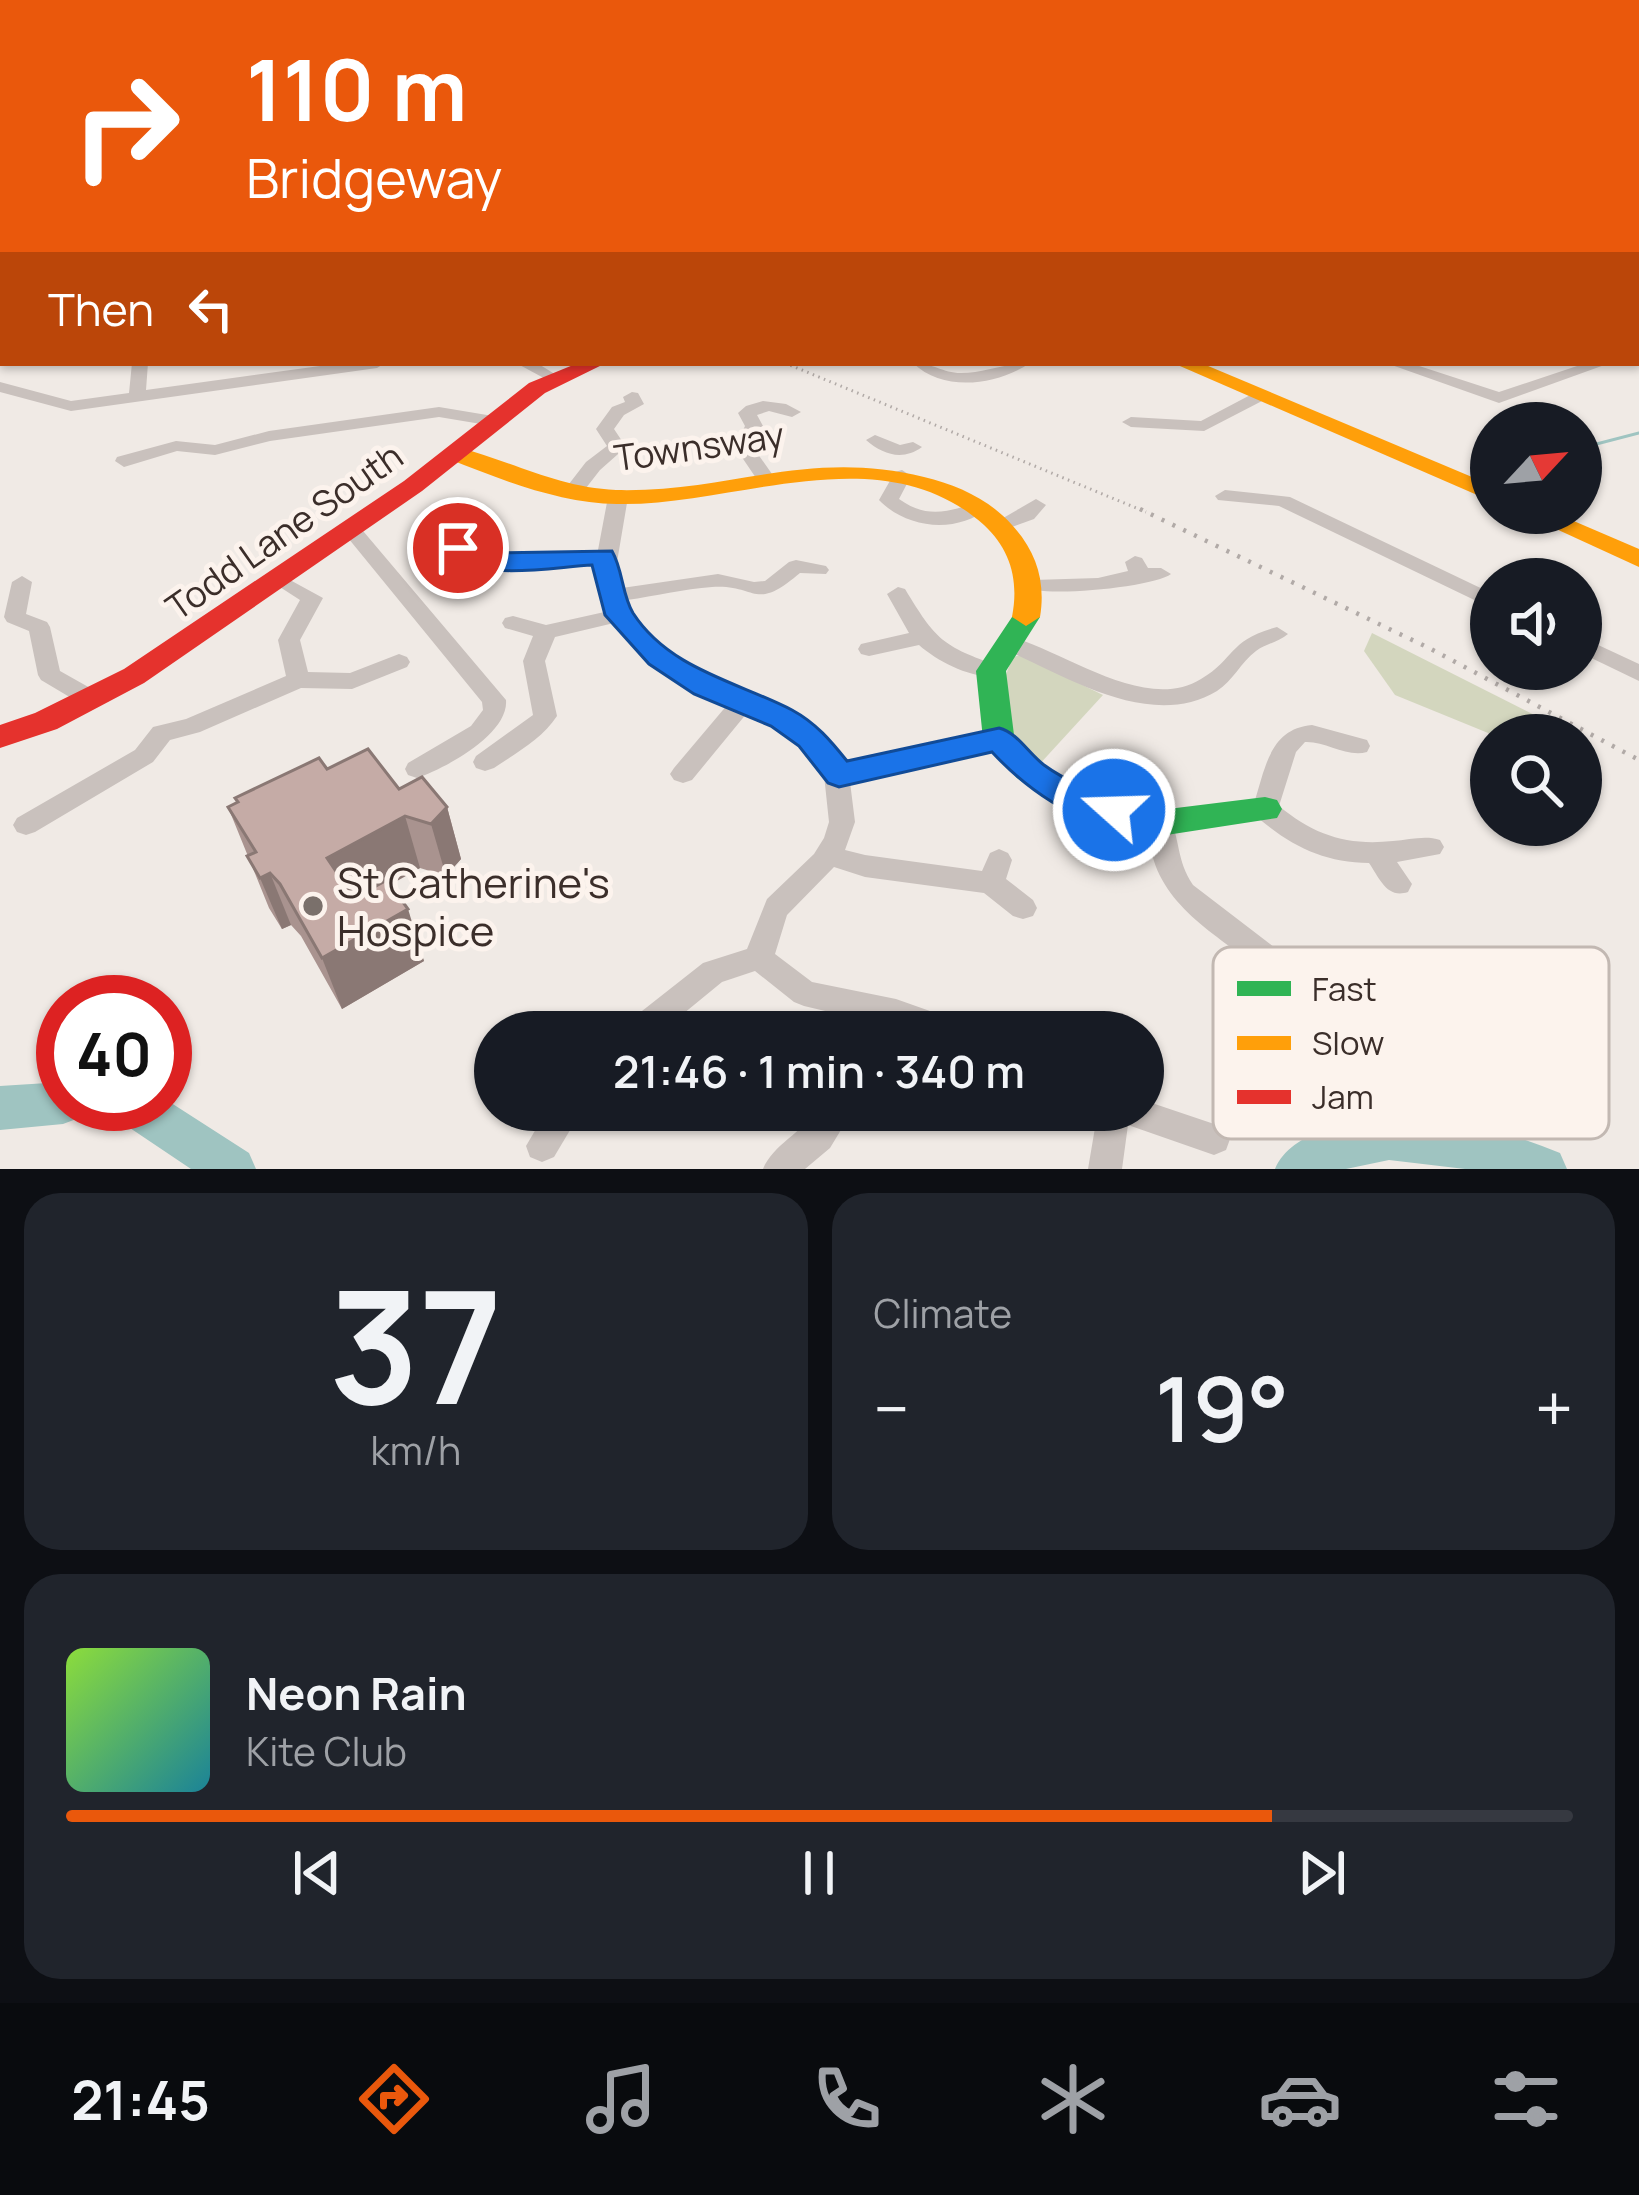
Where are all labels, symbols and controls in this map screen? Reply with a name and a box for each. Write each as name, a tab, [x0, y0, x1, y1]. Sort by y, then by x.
text: 110 m	[246, 31, 467, 146]
icon: right	[48, 48, 204, 204]
text: Bridgeway	[246, 140, 502, 214]
icon: left	[178, 276, 244, 342]
text: Then	[48, 278, 154, 340]
north arrow	[1470, 402, 1602, 534]
map controls	[1470, 402, 1602, 846]
street label: Townsway	[611, 410, 787, 482]
street label: Todd Lane South	[156, 431, 412, 631]
pin	[407, 497, 509, 599]
icon: arrive	[425, 515, 491, 581]
button: sound	[1470, 558, 1602, 690]
button: search	[1470, 714, 1602, 846]
position arrow	[1051, 747, 1177, 873]
place label: St Catherine's Hospice	[337, 853, 610, 959]
marker: St Catherine's Hospice	[300, 893, 326, 919]
legend	[1213, 947, 1609, 1139]
text: Fast	[1312, 966, 1377, 1011]
speed limit sign: 40	[36, 975, 192, 1131]
text: Slow	[1312, 1020, 1384, 1065]
text: 21:46 · 1 min · 340 m	[613, 1040, 1025, 1102]
text: Jam	[1312, 1074, 1374, 1119]
text: 37	[329, 1238, 503, 1451]
text: Climate	[874, 1286, 1012, 1340]
text: 19°	[1155, 1346, 1289, 1469]
text: −	[874, 1363, 909, 1453]
text: +	[1535, 1363, 1573, 1453]
text: km/h	[370, 1423, 461, 1477]
text: Neon Rain	[246, 1662, 467, 1724]
text: Kite Club	[246, 1724, 407, 1778]
icon: previous	[284, 1840, 350, 1906]
icon: pause	[786, 1840, 852, 1906]
icon: next	[1289, 1840, 1355, 1906]
icon: directions	[352, 2057, 436, 2141]
icon: music	[579, 2057, 663, 2141]
icon: phone	[805, 2057, 889, 2141]
icon: climate	[1031, 2057, 1115, 2141]
icon: car	[1258, 2057, 1342, 2141]
icon: filters	[1484, 2057, 1568, 2141]
text: 21:45	[71, 2062, 210, 2136]

